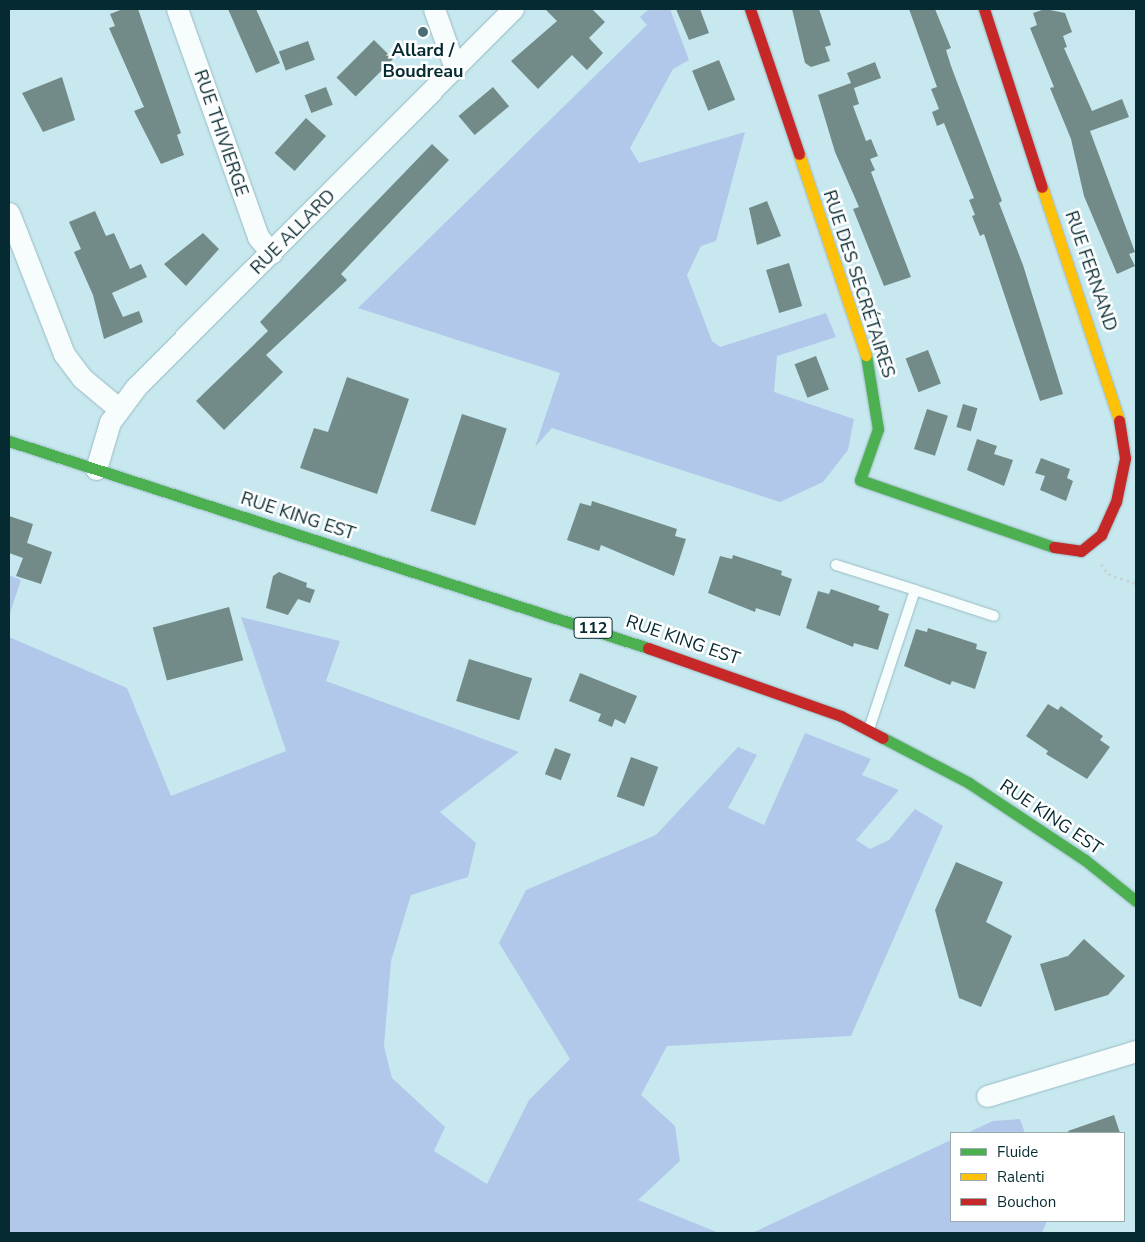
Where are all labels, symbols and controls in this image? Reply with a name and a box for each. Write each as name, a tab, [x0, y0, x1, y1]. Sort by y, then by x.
marker: Allard / Boudreau	[417, 26, 429, 38]
place label: Allard / Boudreau	[383, 40, 463, 82]
street label: RUE THIVIERGE	[189, 67, 253, 199]
street label: RUE ALLARD	[246, 185, 340, 279]
street label: RUE DES SECRÉTAIRES	[818, 187, 900, 381]
street label: RUE FERNAND	[1060, 208, 1122, 334]
street label: RUE KING EST	[238, 487, 358, 545]
street label: RUE KING EST	[623, 610, 743, 670]
road number: 112	[573, 614, 613, 641]
street label: RUE KING EST	[996, 775, 1106, 859]
legend	[950, 1132, 1125, 1222]
text: Fluide	[997, 1142, 1038, 1162]
text: Ralenti	[997, 1167, 1045, 1187]
text: Bouchon	[997, 1192, 1056, 1212]

